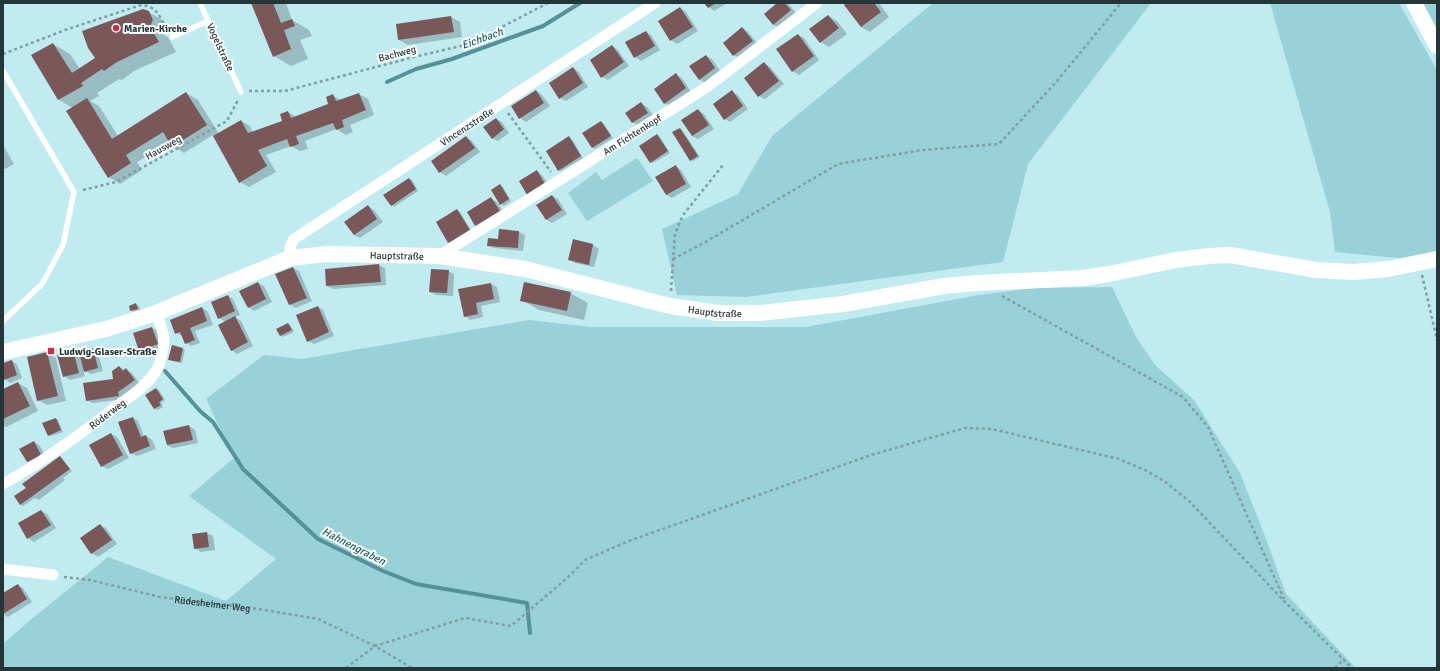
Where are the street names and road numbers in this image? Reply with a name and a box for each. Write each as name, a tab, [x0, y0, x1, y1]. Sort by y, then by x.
street label: Vogelstraße	[204, 22, 236, 73]
street label: Bachweg	[377, 43, 417, 65]
street label: Vincenzstraße	[438, 105, 496, 149]
street label: Am Fichtenkopf	[601, 112, 664, 158]
street label: Hausweg	[144, 133, 183, 163]
street label: Hauptstraße	[370, 250, 424, 263]
street label: Hauptstraße	[687, 304, 742, 320]
street label: Röderweg	[87, 397, 128, 432]
street label: Rüdesheimer Weg	[174, 594, 251, 615]

